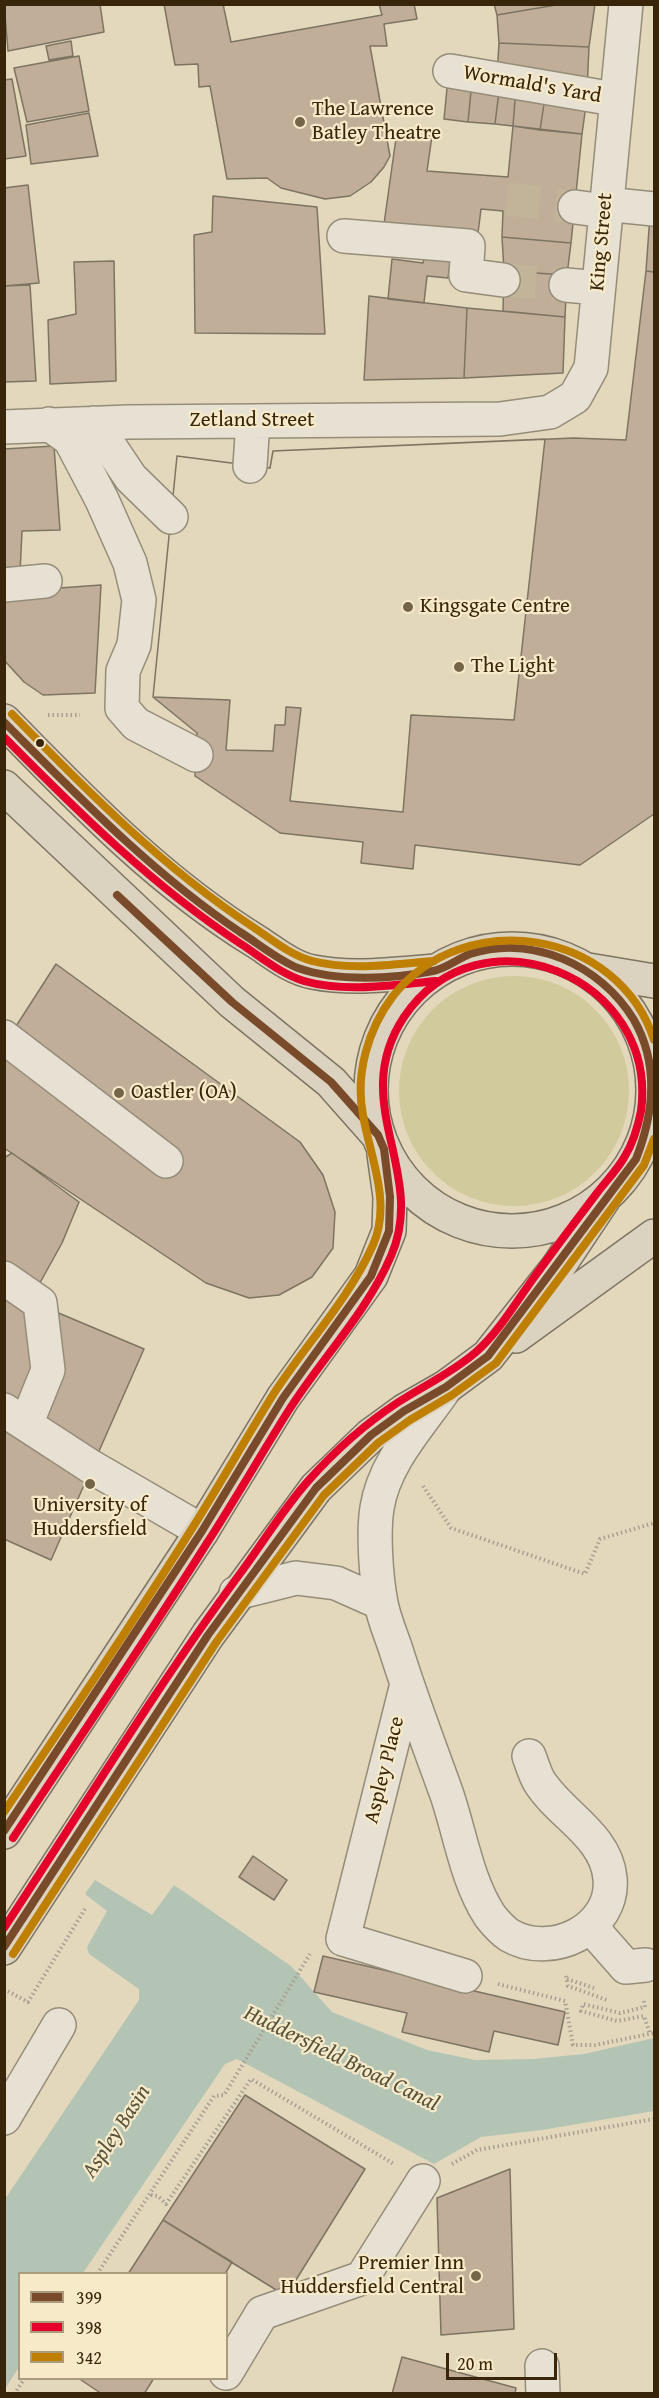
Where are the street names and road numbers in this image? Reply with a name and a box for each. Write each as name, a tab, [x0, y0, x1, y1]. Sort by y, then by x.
street label: Wormald's Yard	[461, 60, 603, 110]
street label: King Street	[585, 192, 619, 292]
street label: Zetland Street	[190, 408, 314, 434]
street label: Aspley Place	[360, 1714, 410, 1826]

